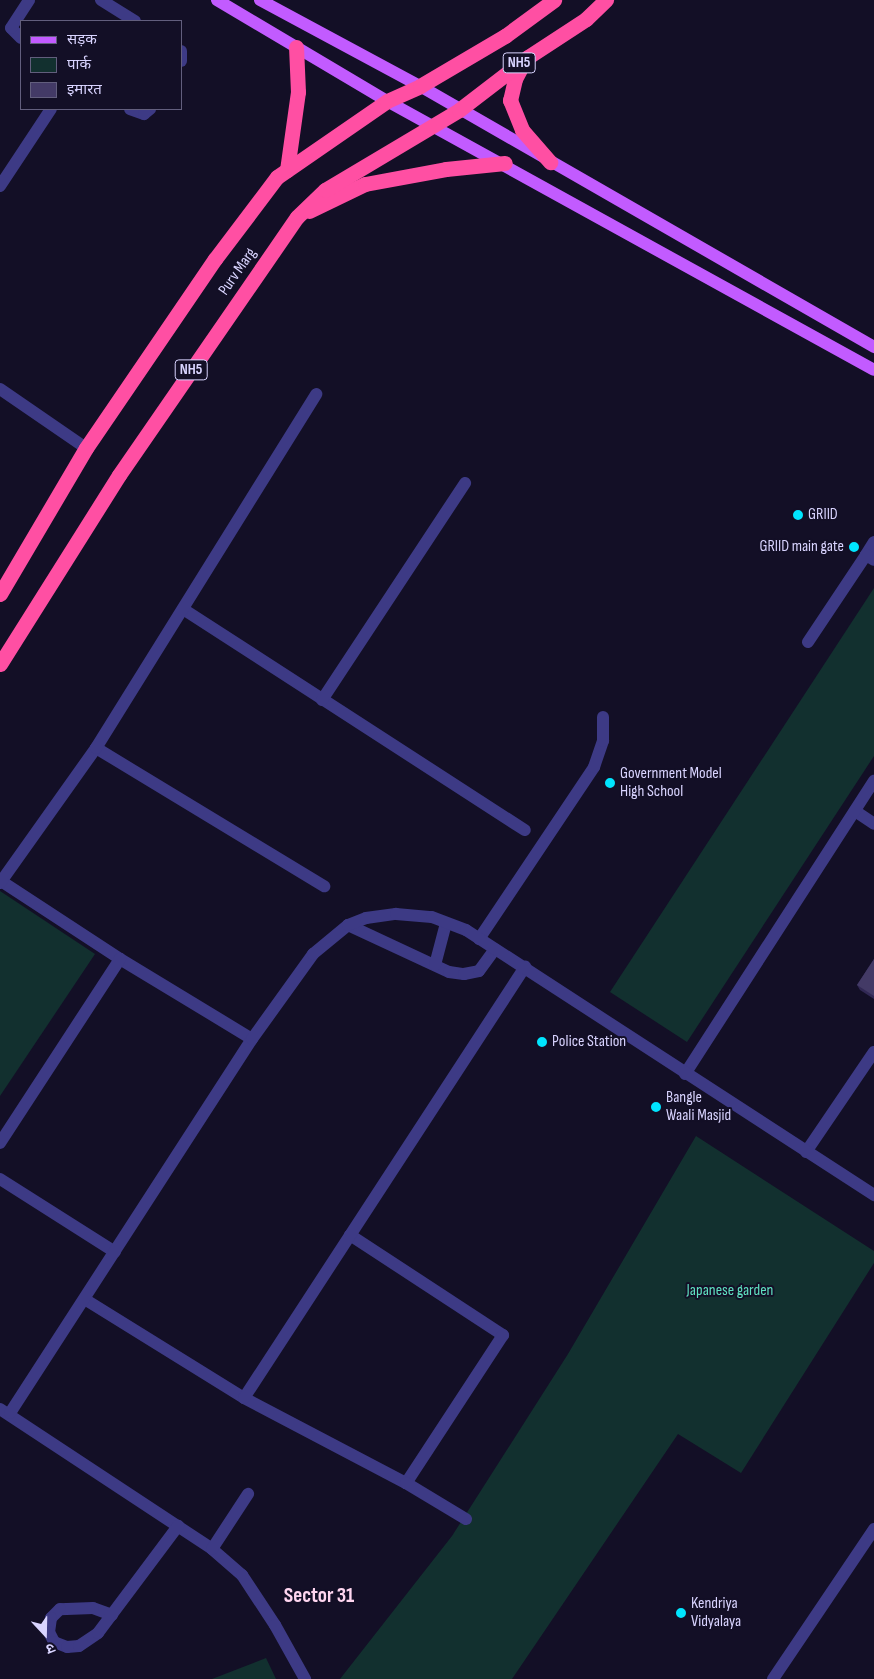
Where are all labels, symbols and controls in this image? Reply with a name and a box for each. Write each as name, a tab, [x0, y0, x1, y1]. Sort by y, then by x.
legend	[20, 20, 182, 110]
text: सड़क	[67, 30, 97, 49]
road number: NH5	[502, 50, 536, 76]
text: पार्क	[67, 55, 91, 74]
text: इमारत	[67, 80, 102, 99]
street label: Purv Marg	[215, 245, 261, 299]
road number: NH5	[174, 358, 208, 382]
place label: GRIID	[808, 505, 838, 525]
marker: GRIID	[792, 509, 804, 521]
place label: GRIID main gate	[759, 537, 844, 557]
marker: GRIID main gate	[848, 541, 860, 553]
place label: Government Model High School	[620, 764, 722, 802]
marker: Government Model High School	[604, 777, 616, 789]
place label: Police Station	[552, 1032, 626, 1052]
marker: Police Station	[536, 1036, 548, 1048]
place label: Bangle Waali Masjid	[666, 1088, 731, 1126]
marker: Bangle Waali Masjid	[650, 1101, 662, 1113]
park label: Japanese garden	[687, 1281, 773, 1301]
district label: Sector 31	[284, 1583, 354, 1609]
place label: Kendriya Vidyalaya	[691, 1594, 741, 1632]
marker: Kendriya Vidyalaya	[675, 1607, 687, 1619]
north arrow	[20, 1609, 70, 1659]
text: उ	[44, 1639, 57, 1658]

